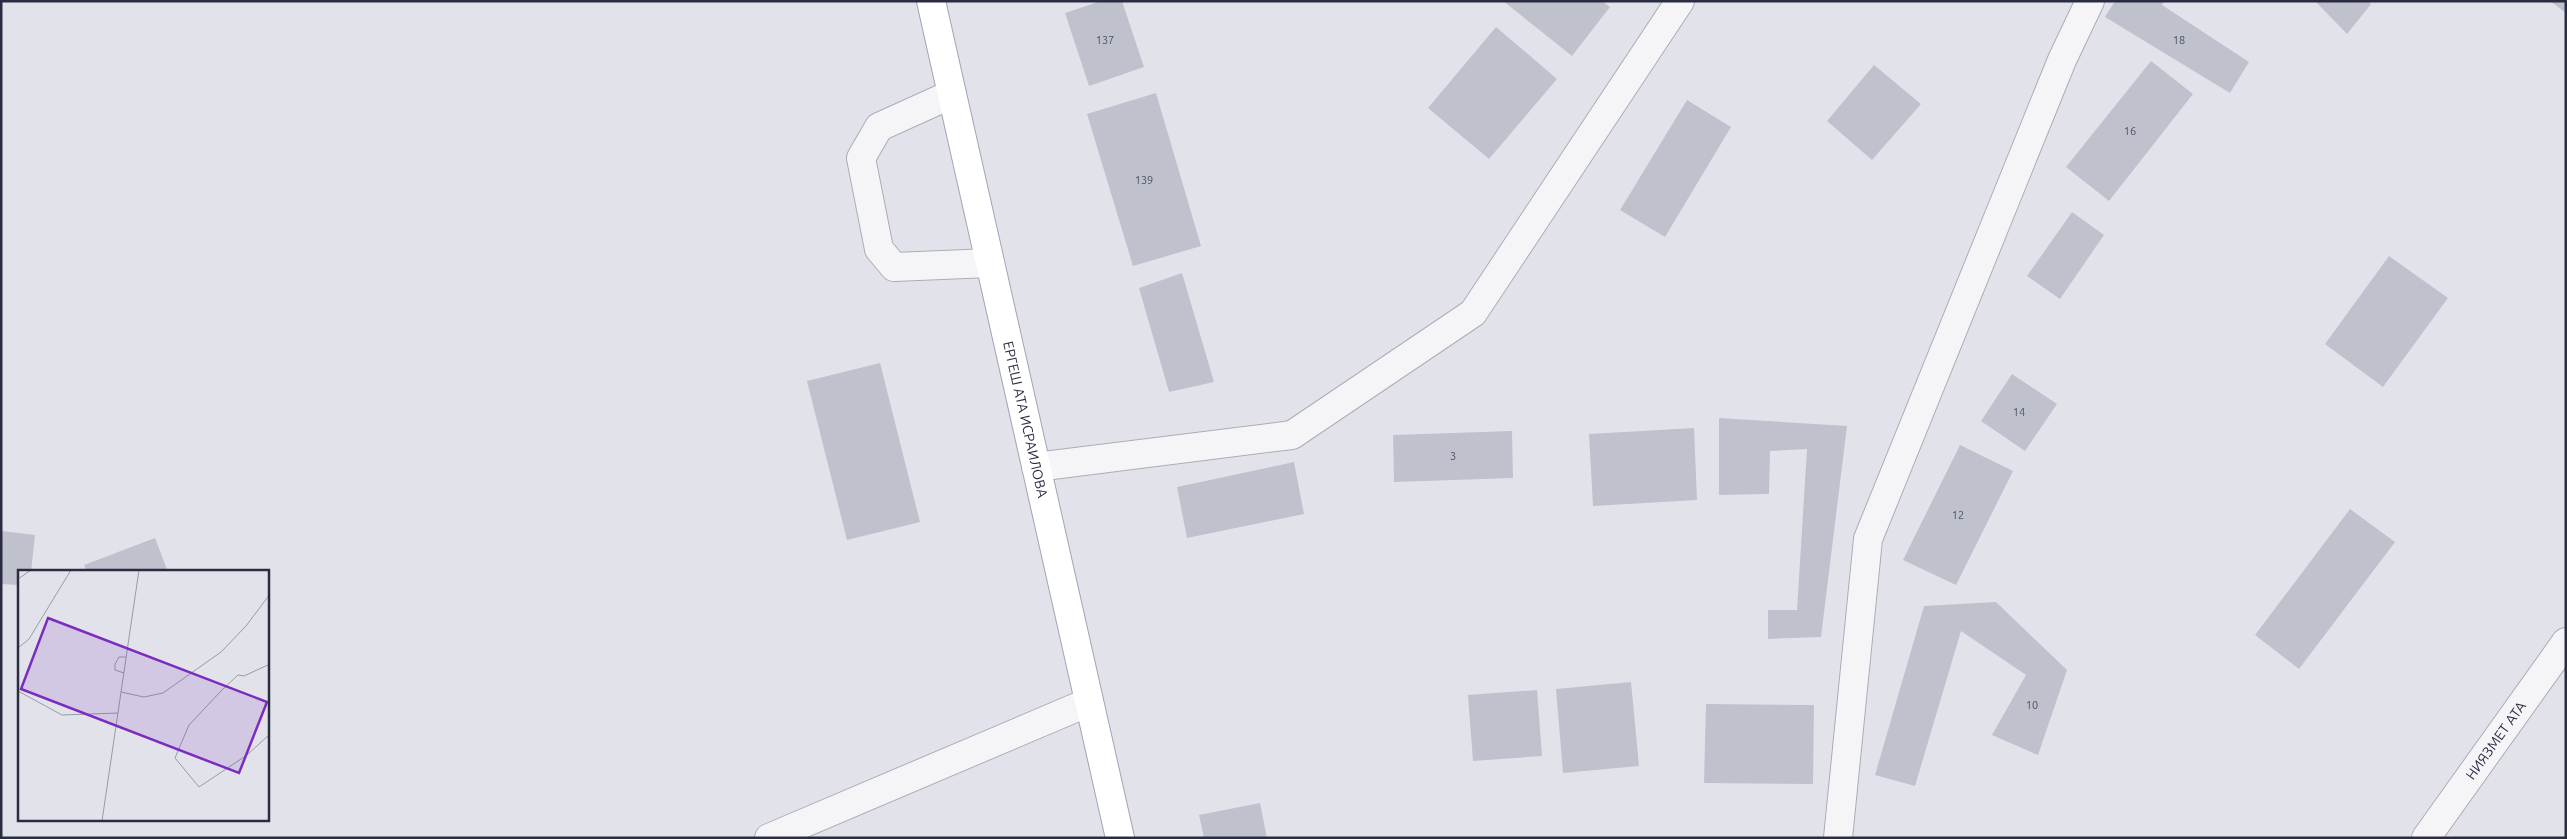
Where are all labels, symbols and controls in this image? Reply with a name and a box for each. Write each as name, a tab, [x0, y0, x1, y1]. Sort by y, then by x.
house number: 137	[1096, 34, 1114, 46]
house number: 18	[2173, 34, 2185, 46]
house number: 16	[2124, 125, 2136, 137]
house number: 139	[1135, 174, 1153, 186]
street label: ЕРГЕШ АТА ИСРАИЛОВА	[1000, 340, 1051, 499]
house number: 14	[2013, 406, 2025, 418]
house number: 3	[1450, 450, 1456, 462]
house number: 12	[1952, 509, 1964, 521]
inset map	[18, 570, 269, 822]
street label: НИЯЗМЕТ АТА	[2462, 698, 2529, 782]
house number: 10	[2026, 699, 2038, 711]

